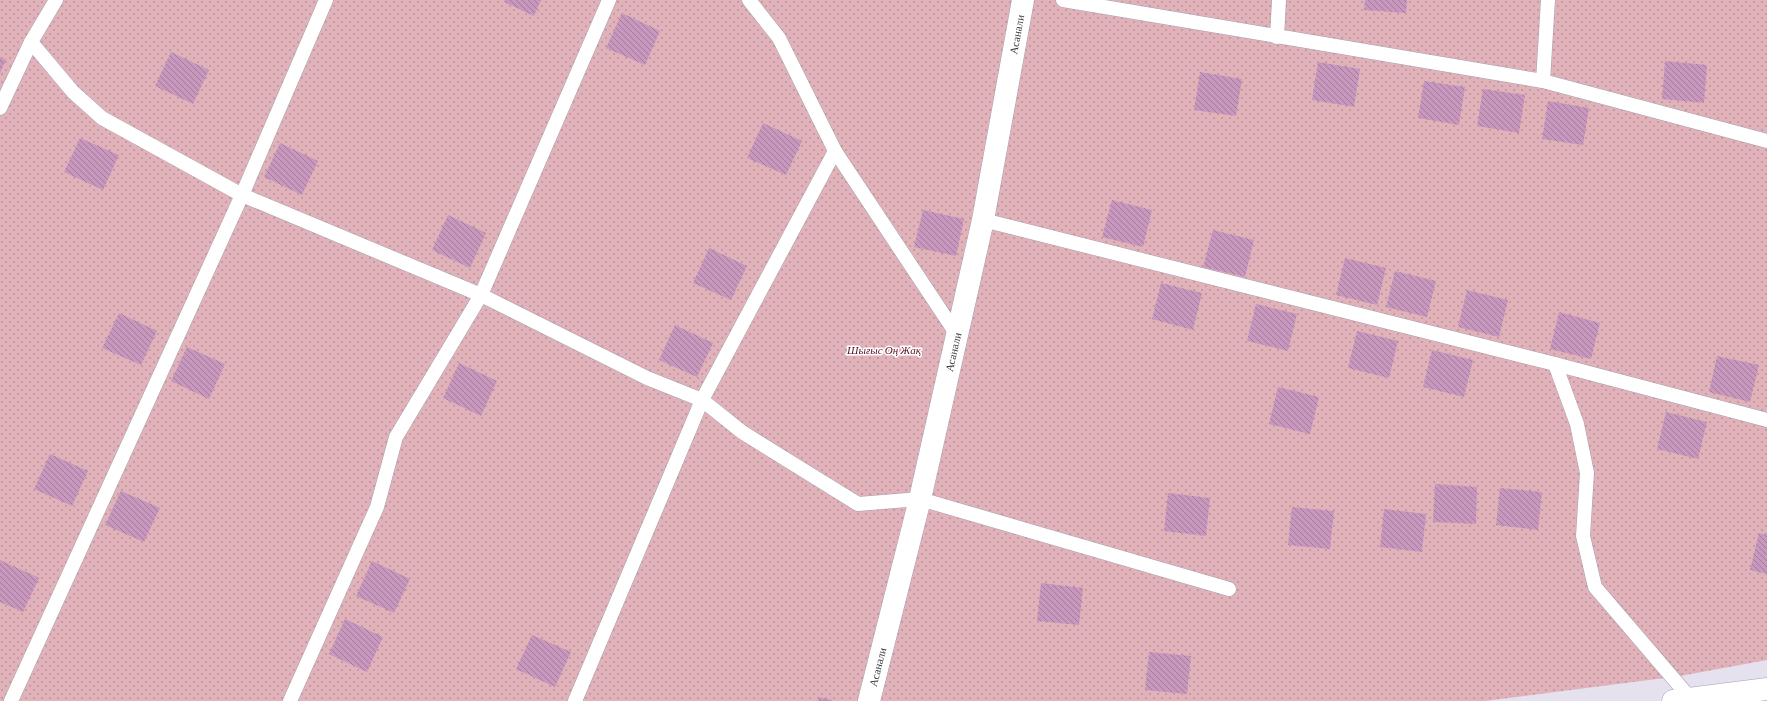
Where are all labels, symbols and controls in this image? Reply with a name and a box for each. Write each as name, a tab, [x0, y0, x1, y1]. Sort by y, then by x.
street label: Асанали	[1007, 14, 1026, 55]
street label: Асанали	[943, 331, 963, 373]
park label: Шығыс Оң Жақ	[846, 344, 922, 356]
street label: Асанали	[867, 646, 888, 688]

